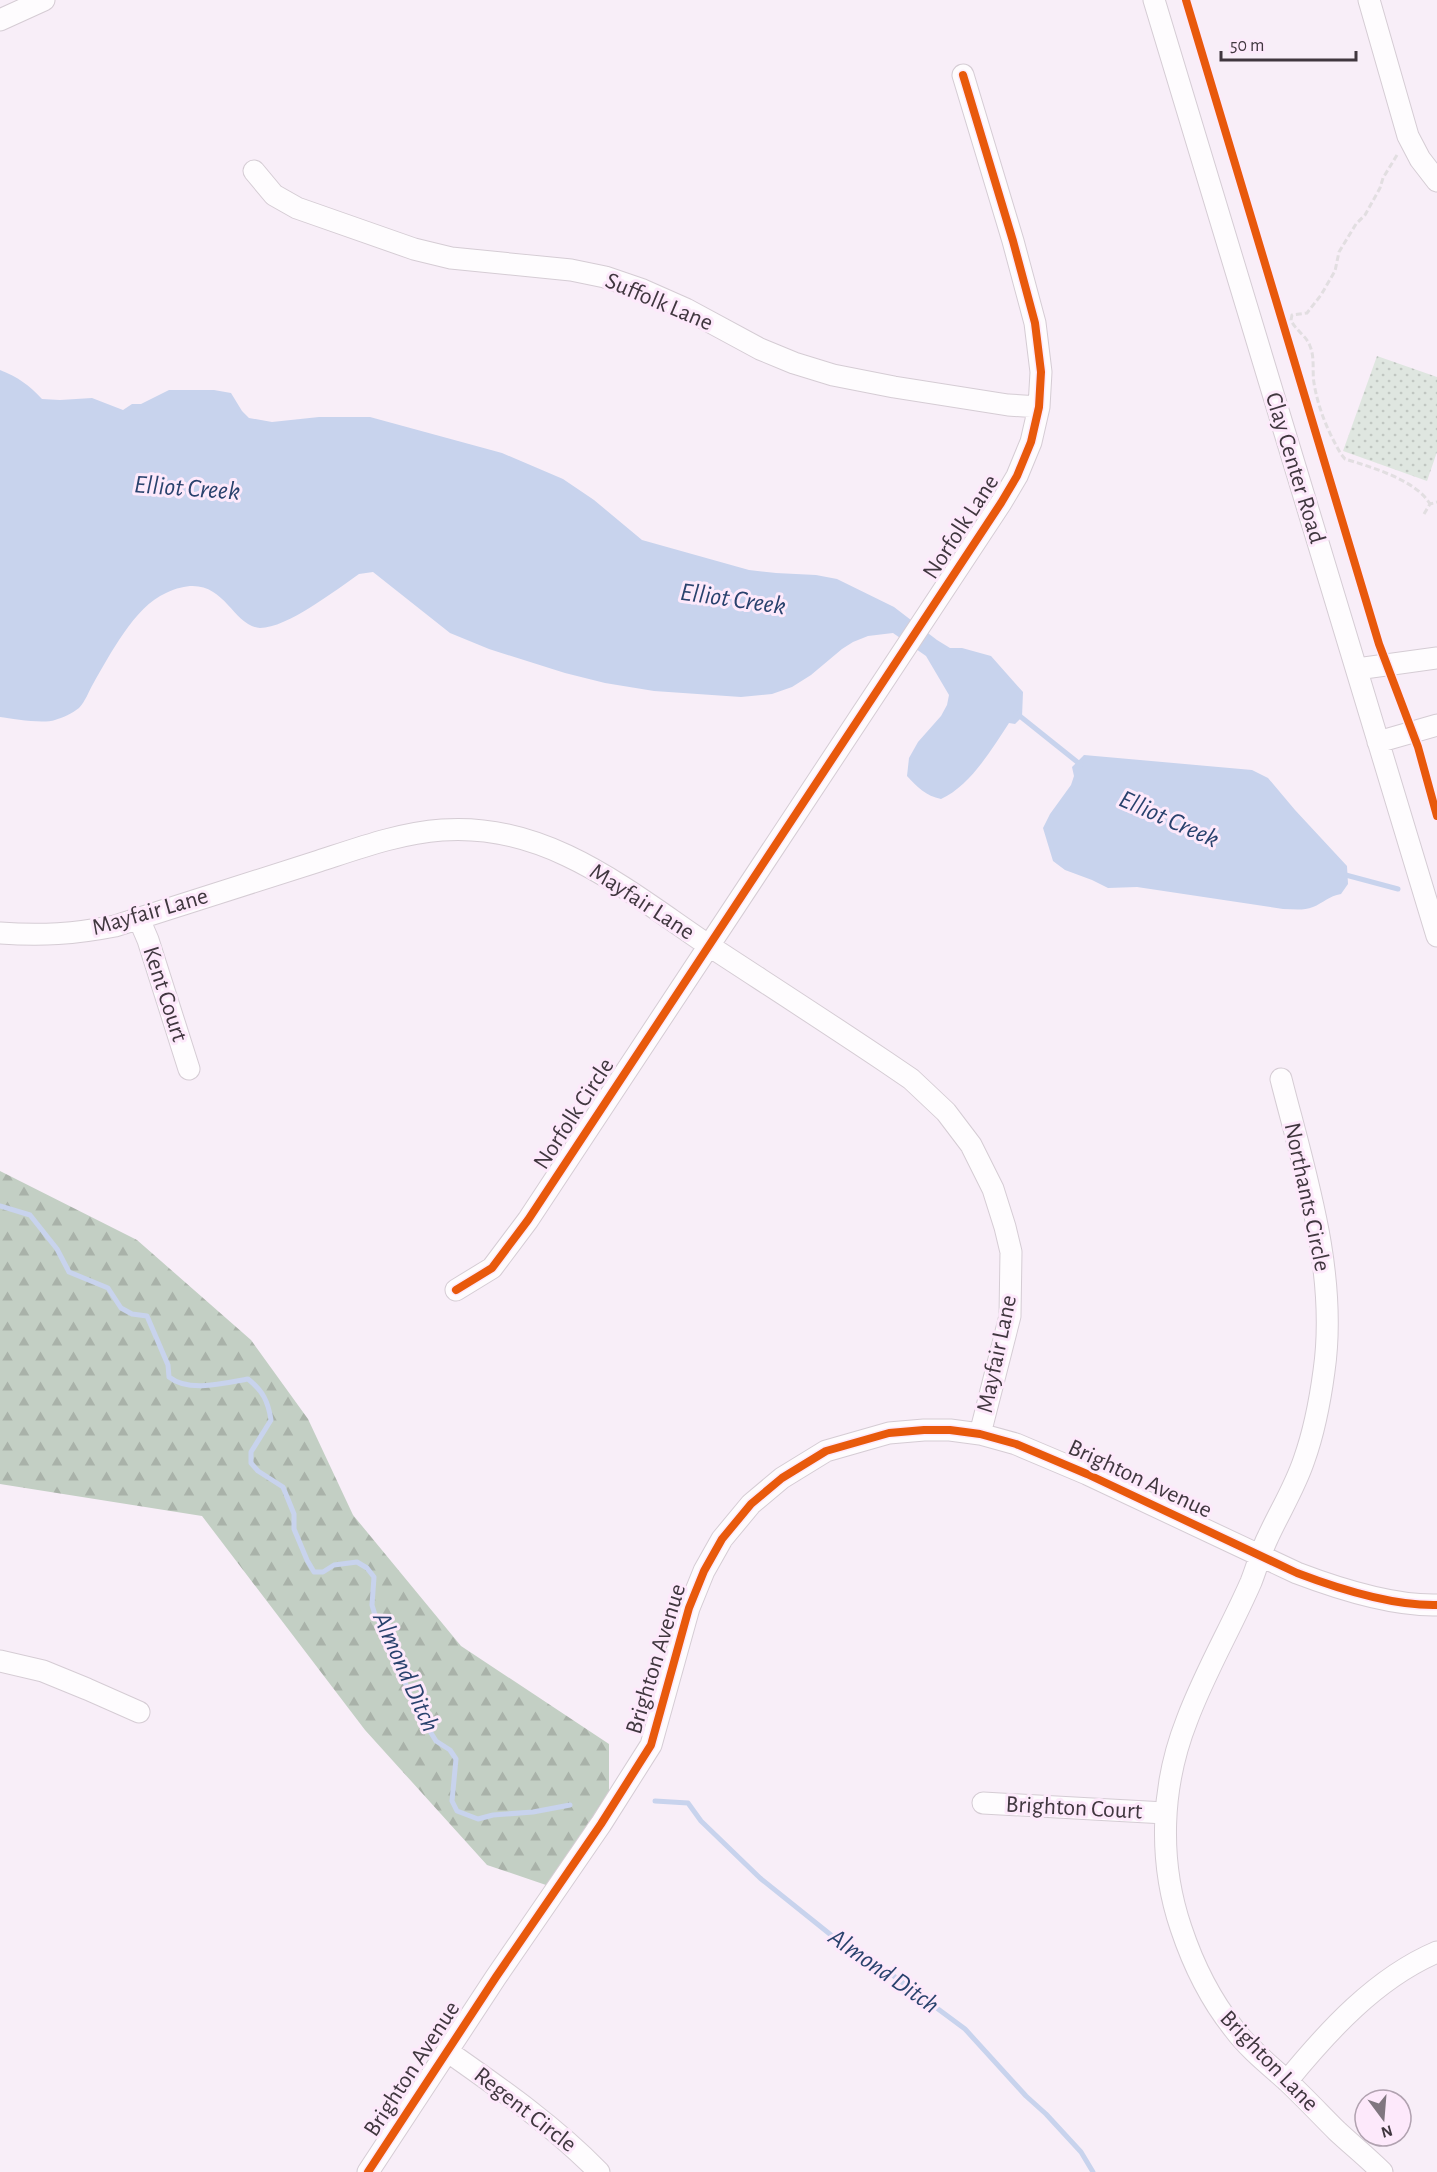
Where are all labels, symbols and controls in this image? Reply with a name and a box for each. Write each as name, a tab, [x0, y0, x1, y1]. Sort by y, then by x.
scale bar	[1221, 24, 1356, 62]
text: 50 m	[1230, 37, 1264, 55]
street label: Suffolk Lane	[602, 269, 716, 335]
street label: Clay Center Road	[1261, 390, 1329, 546]
water label: Elliot Creek	[133, 471, 241, 505]
street label: Norfolk Lane	[919, 471, 1003, 583]
water label: Elliot Creek	[679, 579, 787, 619]
water label: Elliot Creek	[1115, 786, 1223, 852]
street label: Mayfair Lane	[585, 859, 699, 945]
street label: Mayfair Lane	[89, 884, 211, 940]
street label: Kent Court	[138, 943, 192, 1045]
street label: Norfolk Circle	[529, 1054, 619, 1174]
street label: Northants Circle	[1280, 1120, 1334, 1274]
street label: Mayfair Lane	[973, 1293, 1021, 1415]
street label: Brighton Avenue	[1064, 1435, 1216, 1523]
street label: Brighton Avenue	[622, 1581, 690, 1737]
water label: Almond Ditch	[368, 1607, 444, 1736]
street label: Brighton Court	[1005, 1792, 1143, 1824]
water label: Almond Ditch	[823, 1923, 944, 2018]
street label: Brighton Avenue	[360, 1997, 464, 2141]
street label: Brighton Lane	[1215, 2006, 1323, 2116]
street label: Regent Circle	[469, 2063, 581, 2157]
north arrow	[1353, 2088, 1413, 2148]
text: N	[1379, 2122, 1394, 2141]

